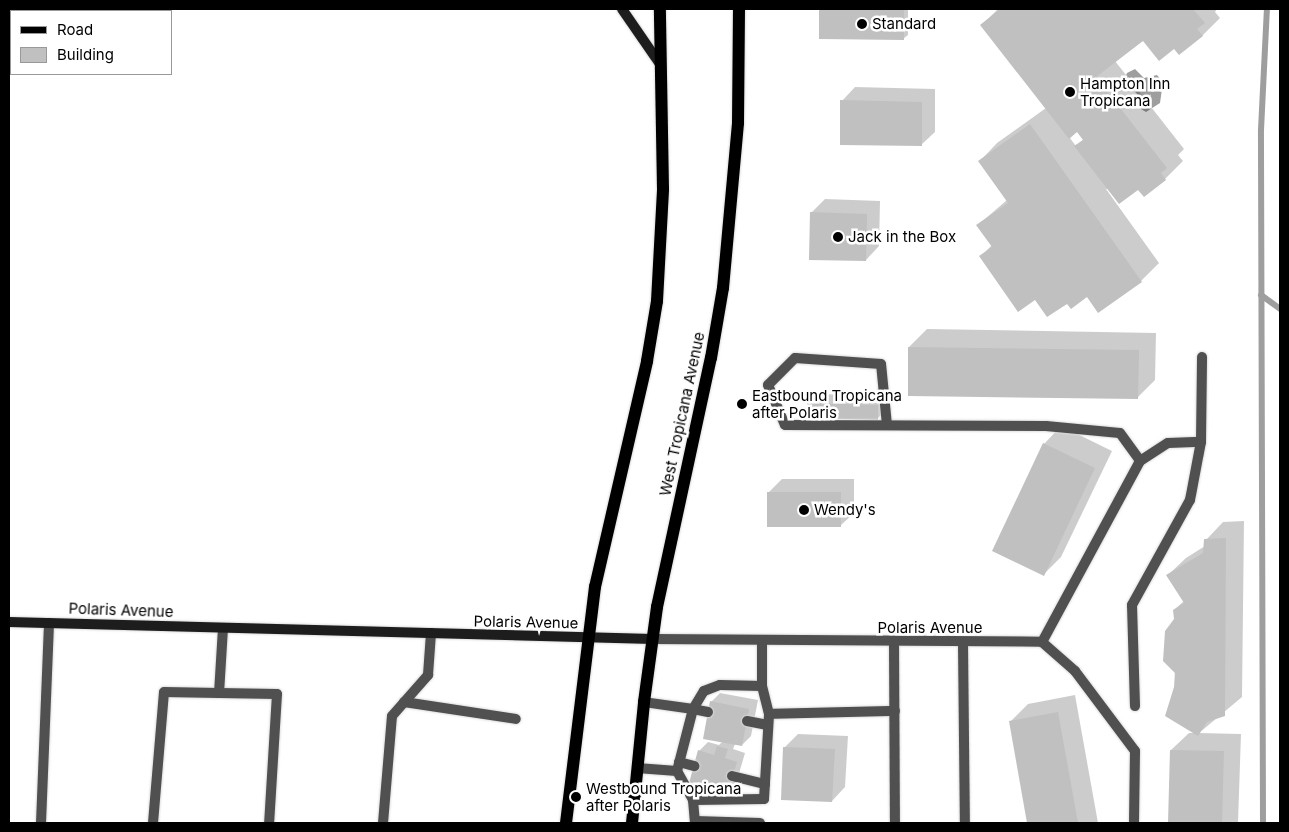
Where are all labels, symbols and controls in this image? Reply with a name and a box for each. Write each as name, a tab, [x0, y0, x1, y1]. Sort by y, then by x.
legend	[10, 10, 172, 75]
place label: Standard	[872, 15, 936, 33]
marker: Standard	[856, 18, 868, 30]
text: Road	[57, 20, 93, 39]
text: Building	[57, 45, 114, 64]
place label: Hampton Inn Tropicana	[1080, 74, 1170, 109]
marker: Hampton Inn Tropicana	[1064, 86, 1076, 98]
place label: Jack in the Box	[848, 228, 956, 246]
marker: Jack in the Box	[832, 231, 844, 243]
street label: West Tropicana Avenue	[656, 330, 708, 498]
place label: Eastbound Tropicana after Polaris	[752, 386, 902, 421]
marker: Eastbound Tropicana after Polaris	[736, 398, 748, 410]
place label: Wendy's	[814, 501, 876, 519]
marker: Wendy's	[798, 504, 810, 516]
street label: Polaris Avenue	[68, 599, 174, 621]
street label: Polaris Avenue	[473, 612, 579, 632]
street label: Polaris Avenue	[878, 619, 982, 637]
place label: Westbound Tropicana after Polaris	[586, 779, 741, 814]
marker: Westbound Tropicana after Polaris	[570, 791, 582, 803]

